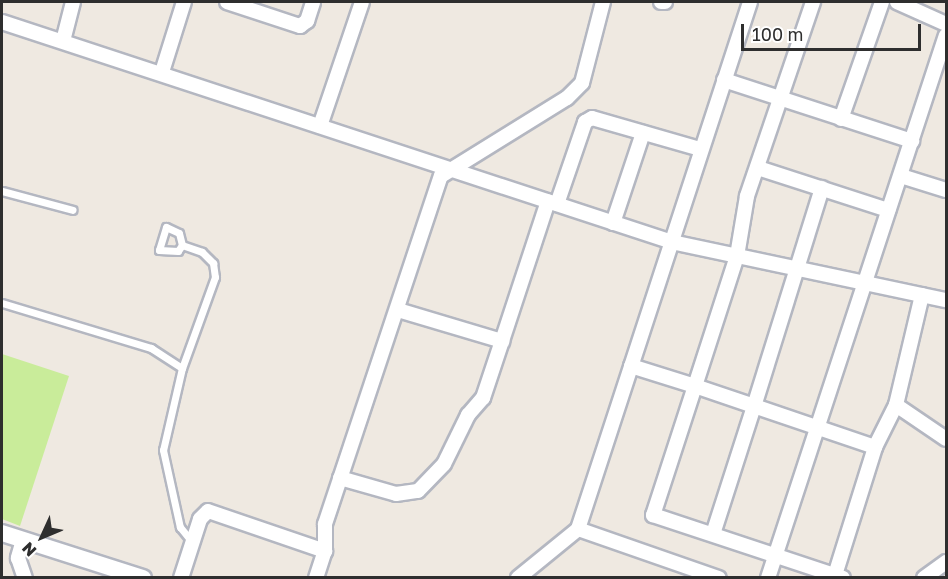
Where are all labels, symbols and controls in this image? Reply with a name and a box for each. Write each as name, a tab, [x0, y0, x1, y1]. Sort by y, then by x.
scale bar	[744, 12, 924, 50]
text: 100 m	[752, 23, 803, 45]
north arrow	[12, 507, 72, 567]
text: N	[18, 538, 40, 561]

